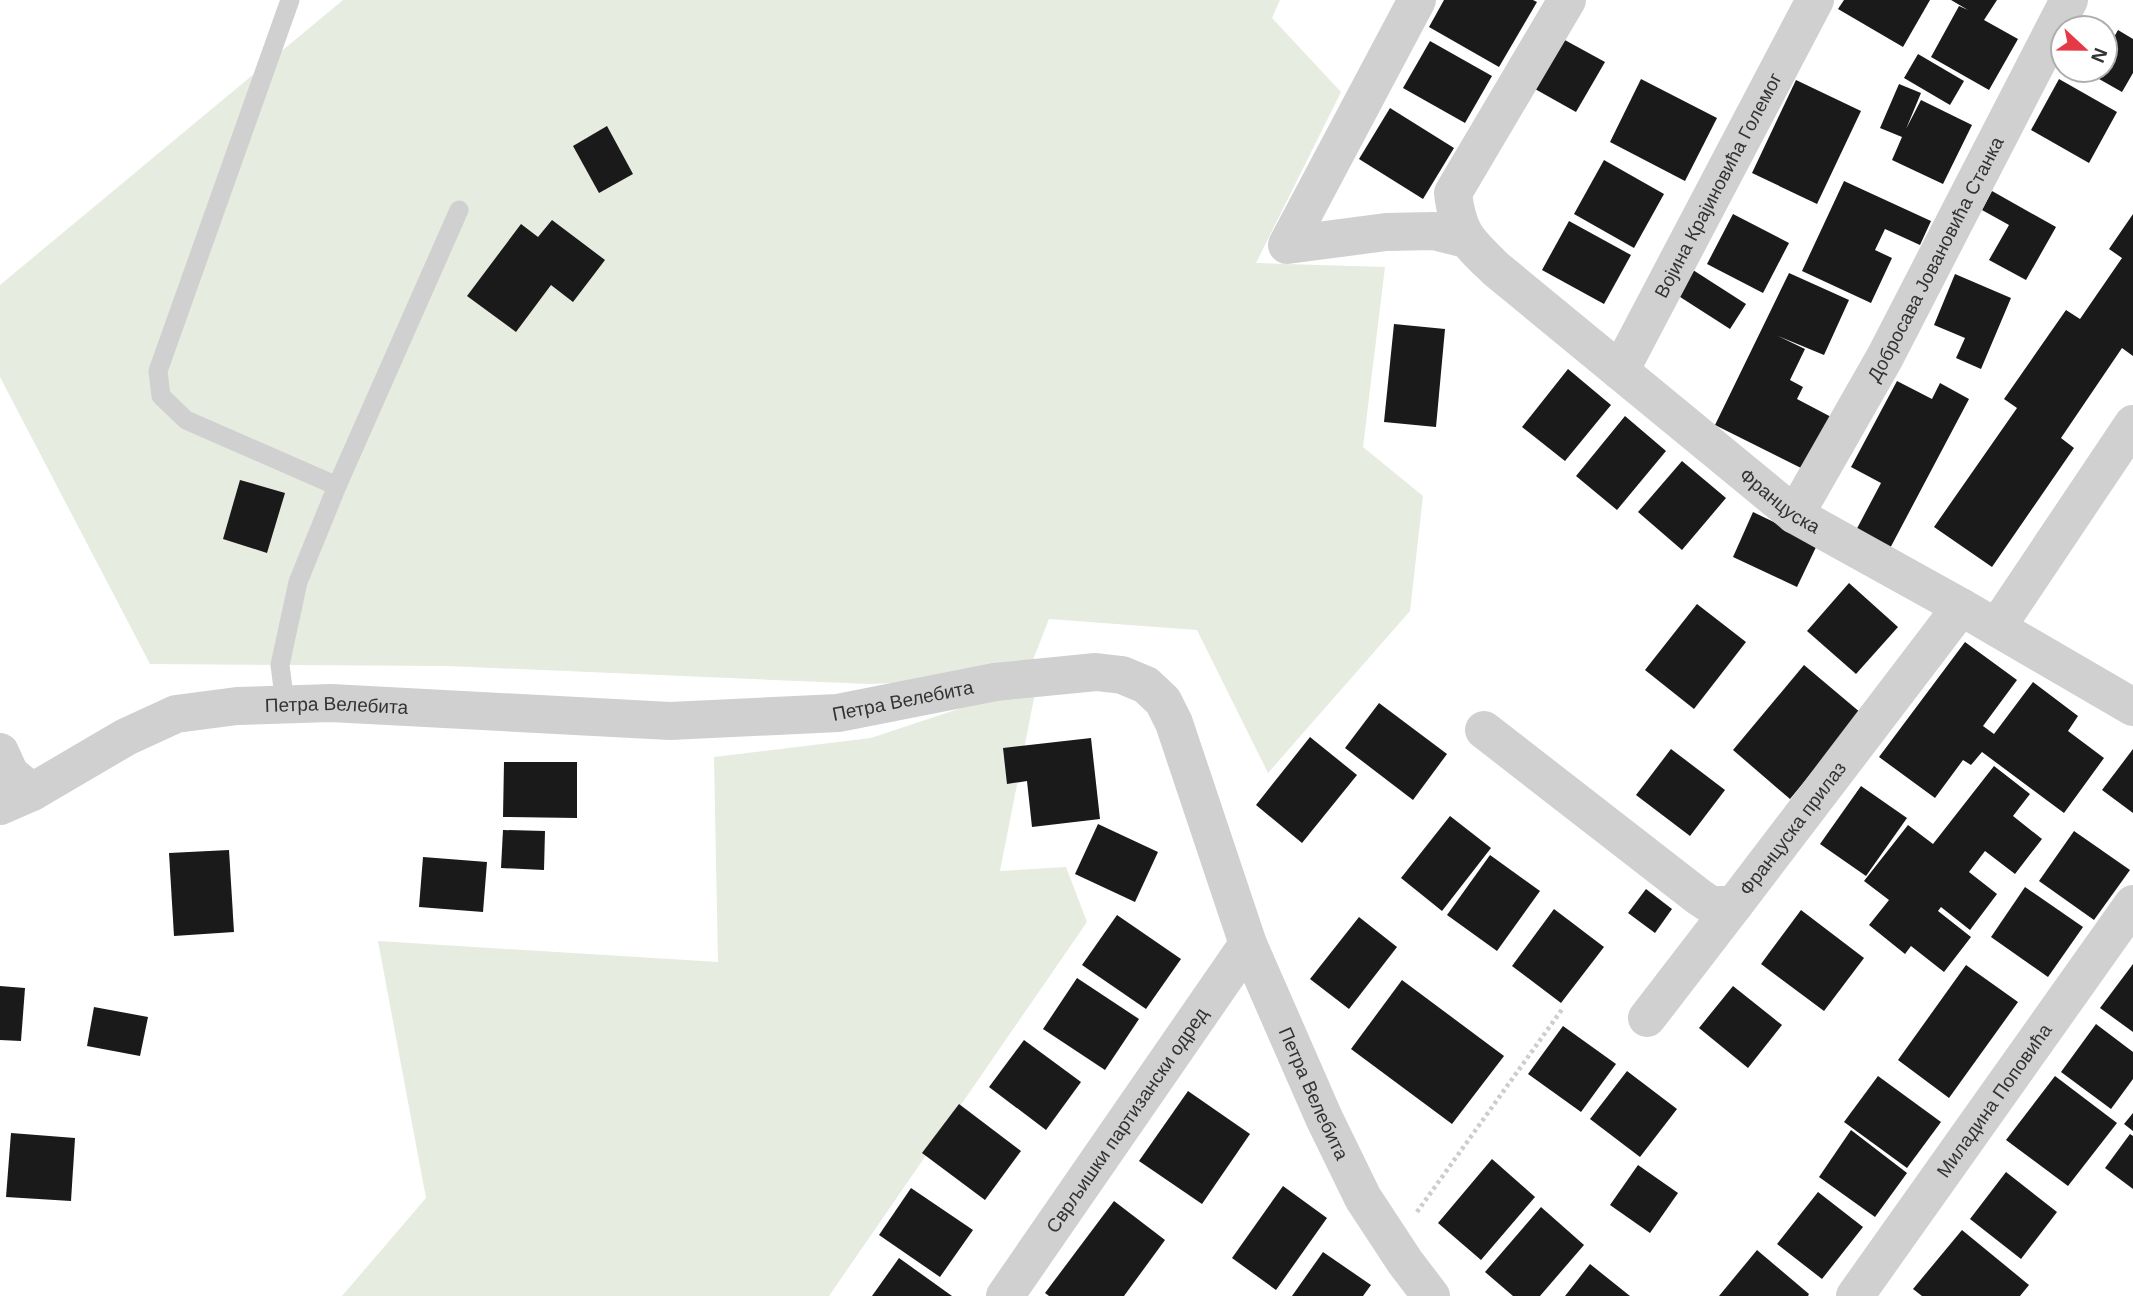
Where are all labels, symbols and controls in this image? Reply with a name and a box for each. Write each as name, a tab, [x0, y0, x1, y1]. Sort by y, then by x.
north arrow	[2049, 14, 2119, 84]
text: N	[2087, 45, 2112, 65]
street label: Војина Крајиновића Големог	[1650, 69, 1785, 301]
street label: Добросава Јовановића Станка	[1863, 133, 2008, 385]
street label: Француска	[1736, 464, 1824, 538]
street label: Петра Велебита	[830, 676, 975, 724]
street label: Петра Велебита	[265, 692, 409, 718]
street label: Француска прилаз	[1735, 758, 1850, 899]
street label: Сврљишки партизански одред	[1042, 1003, 1212, 1236]
street label: Миладина Поповића	[1932, 1019, 2056, 1181]
street label: Петра Велебита	[1275, 1024, 1353, 1163]

